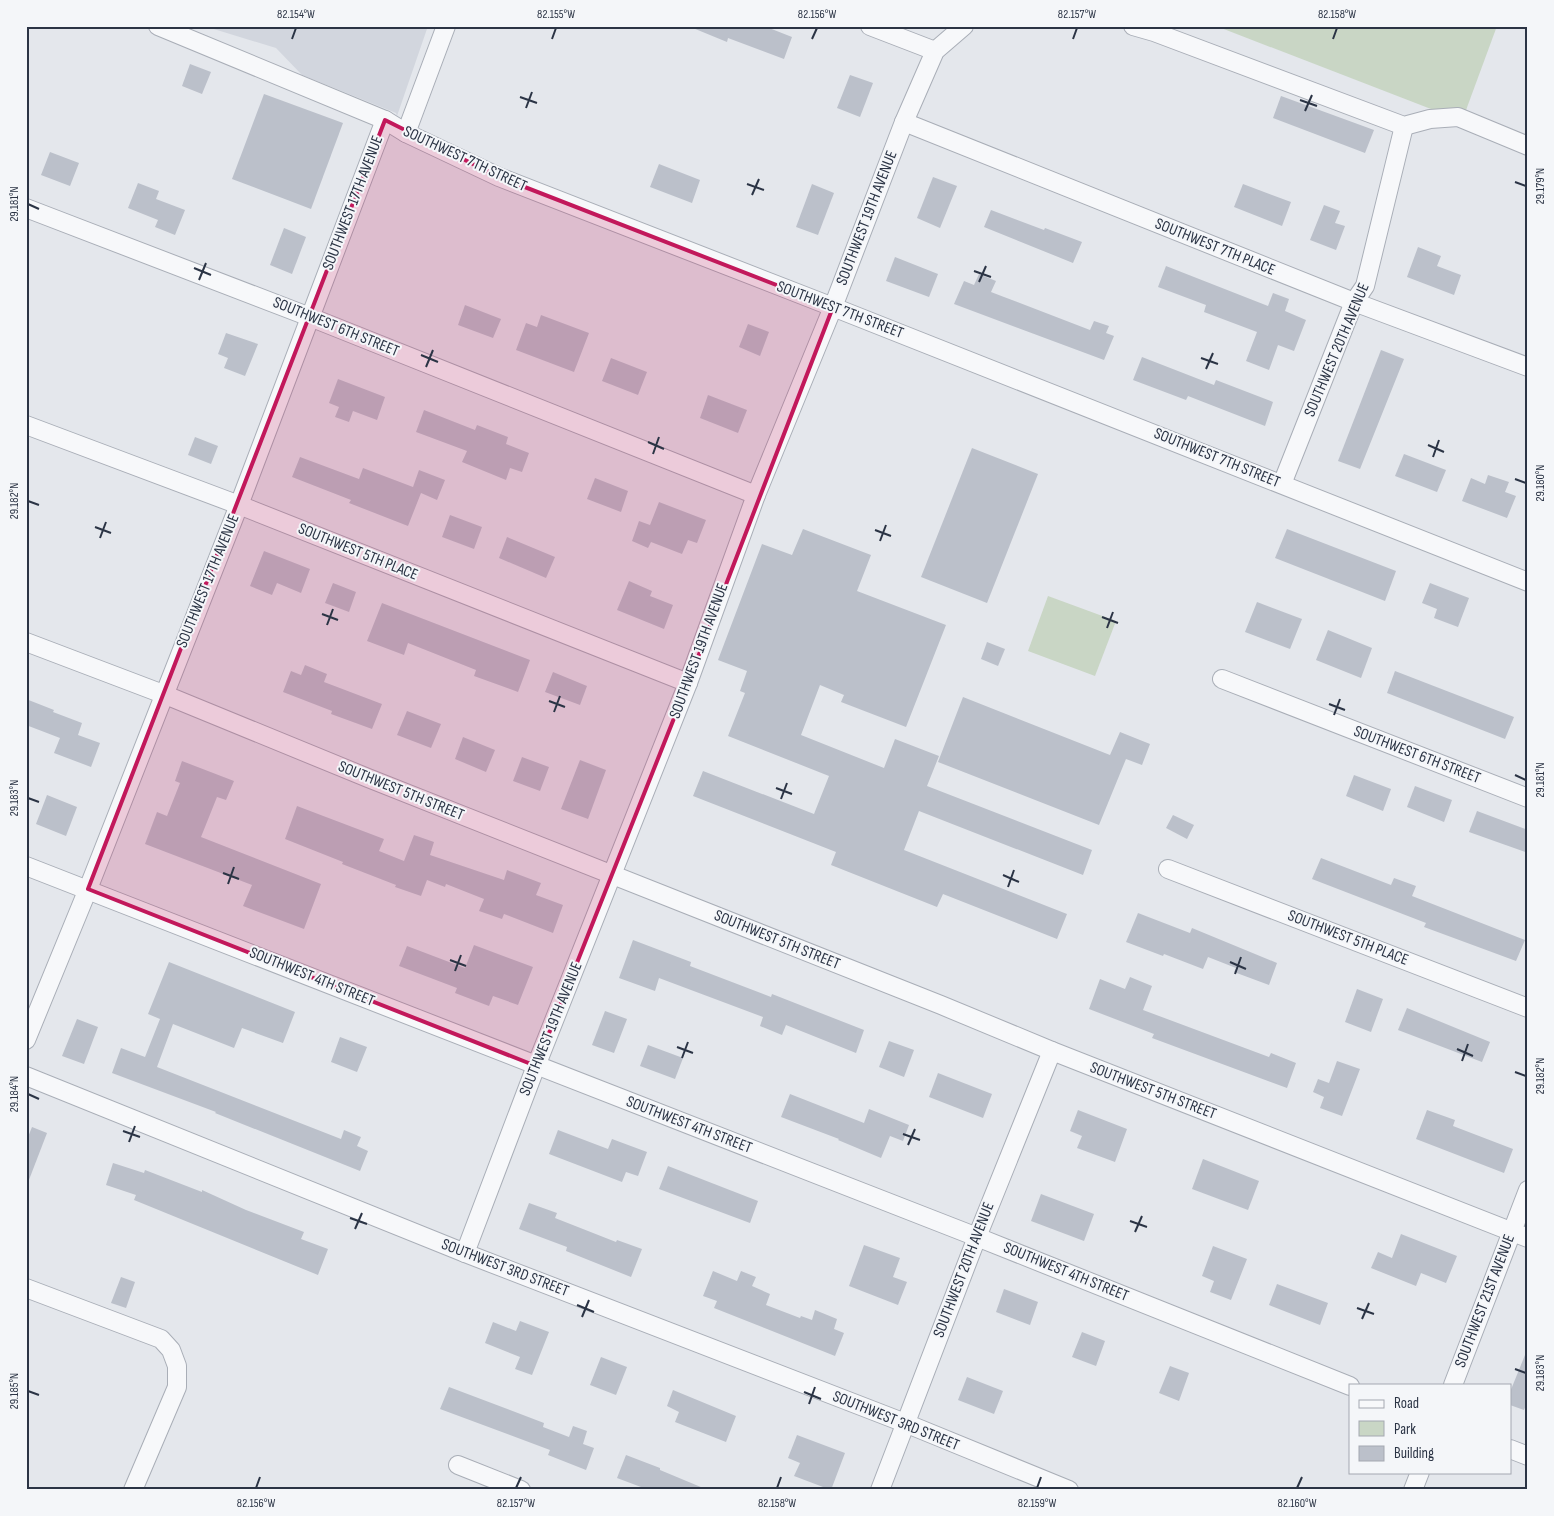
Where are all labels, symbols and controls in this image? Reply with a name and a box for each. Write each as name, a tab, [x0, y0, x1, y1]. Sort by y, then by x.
text: 82.154°W	[277, 7, 315, 22]
text: 82.155°W	[537, 7, 575, 22]
text: 82.156°W	[798, 7, 836, 22]
text: 82.157°W	[1058, 7, 1096, 22]
text: 82.158°W	[1318, 7, 1356, 22]
street label: SOUTHWEST 7TH STREET	[400, 122, 530, 196]
street label: SOUTHWEST 17TH AVENUE	[319, 133, 387, 273]
street label: SOUTHWEST 19TH AVENUE	[833, 148, 901, 288]
text: 29.179°N	[1533, 168, 1548, 204]
text: 29.181°N	[7, 186, 22, 222]
street label: SOUTHWEST 7TH PLACE	[1152, 214, 1278, 280]
street label: SOUTHWEST 7TH STREET	[774, 277, 907, 343]
street label: SOUTHWEST 20TH AVENUE	[1300, 280, 1374, 420]
street label: SOUTHWEST 6TH STREET	[270, 293, 402, 361]
street label: SOUTHWEST 7TH STREET	[1151, 424, 1283, 492]
text: 29.180°N	[1533, 465, 1548, 501]
text: 29.182°N	[7, 483, 22, 519]
street label: SOUTHWEST 17TH AVENUE	[173, 511, 243, 651]
street label: SOUTHWEST 5TH PLACE	[295, 519, 421, 585]
street label: SOUTHWEST 19TH AVENUE	[666, 581, 732, 721]
street label: SOUTHWEST 6TH STREET	[1351, 722, 1484, 788]
street label: SOUTHWEST 5TH STREET	[335, 757, 467, 825]
text: 29.181°N	[1533, 762, 1548, 798]
text: 29.183°N	[7, 780, 22, 816]
street label: SOUTHWEST 5TH STREET	[711, 906, 843, 974]
street label: SOUTHWEST 5TH PLACE	[1285, 906, 1411, 970]
street label: SOUTHWEST 4TH STREET	[247, 943, 378, 1011]
street label: SOUTHWEST 19TH AVENUE	[515, 959, 587, 1099]
street label: SOUTHWEST 5TH STREET	[1087, 1058, 1219, 1124]
text: 29.182°N	[1533, 1058, 1548, 1094]
text: 29.184°N	[7, 1076, 22, 1112]
street label: SOUTHWEST 4TH STREET	[623, 1092, 755, 1158]
street label: SOUTHWEST 20TH AVENUE	[929, 1200, 999, 1340]
street label: SOUTHWEST 21ST AVENUE	[1451, 1232, 1519, 1370]
street label: SOUTHWEST 3RD STREET	[439, 1235, 572, 1301]
street label: SOUTHWEST 4TH STREET	[1001, 1238, 1132, 1306]
text: 29.183°N	[1533, 1355, 1548, 1391]
text: 29.185°N	[7, 1373, 22, 1409]
legend	[1349, 1384, 1512, 1474]
street label: SOUTHWEST 3RD STREET	[830, 1387, 963, 1455]
text: Road	[1394, 1394, 1419, 1413]
text: Park	[1394, 1420, 1416, 1439]
text: Building	[1394, 1444, 1434, 1463]
text: 82.156°W	[237, 1496, 275, 1511]
text: 82.157°W	[497, 1496, 535, 1511]
text: 82.158°W	[758, 1496, 796, 1511]
text: 82.159°W	[1018, 1496, 1056, 1511]
text: 82.160°W	[1278, 1496, 1317, 1511]

